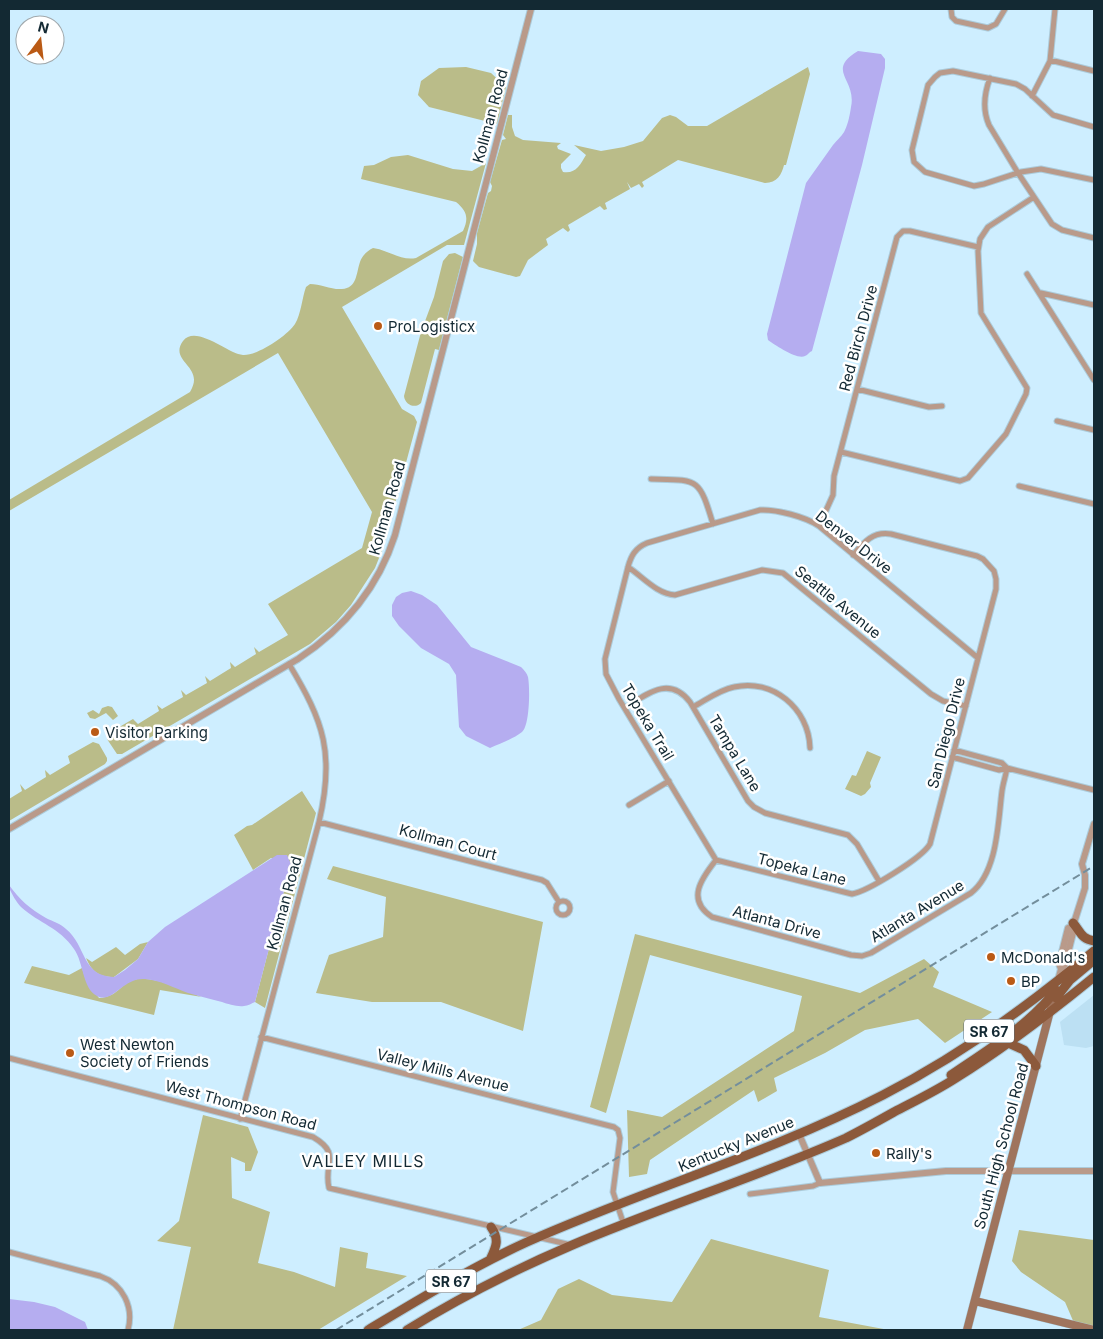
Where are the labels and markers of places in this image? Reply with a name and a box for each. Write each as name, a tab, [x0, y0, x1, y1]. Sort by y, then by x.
place label: ProLogisticx	[388, 317, 475, 336]
marker: ProLogisticx	[372, 320, 384, 332]
place label: Visitor Parking	[105, 723, 208, 742]
marker: Visitor Parking	[89, 726, 101, 738]
place label: McDonald's	[1001, 948, 1086, 967]
marker: McDonald's	[985, 951, 997, 963]
place label: BP	[1021, 972, 1040, 991]
marker: BP	[1005, 975, 1017, 987]
place label: West Newton Society of Friends	[80, 1035, 209, 1071]
marker: West Newton Society of Friends	[64, 1047, 76, 1059]
place label: Rally's	[886, 1144, 932, 1163]
marker: Rally's	[870, 1147, 882, 1159]

